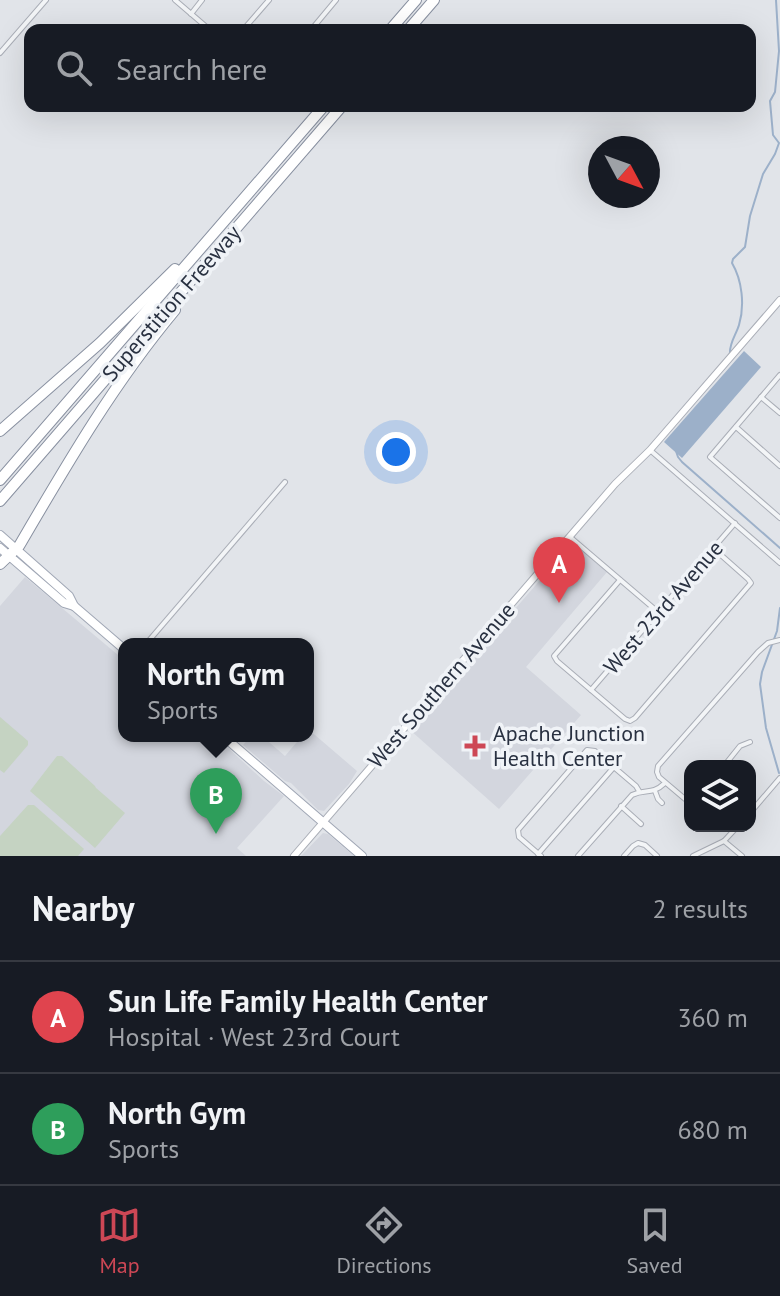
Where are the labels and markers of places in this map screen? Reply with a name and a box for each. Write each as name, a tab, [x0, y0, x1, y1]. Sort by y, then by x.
pin: A	[533, 537, 585, 603]
place label: Apache Junction Health Center	[493, 719, 645, 772]
marker: Apache Junction Health Center	[464, 735, 486, 757]
pin: B	[190, 768, 242, 834]

